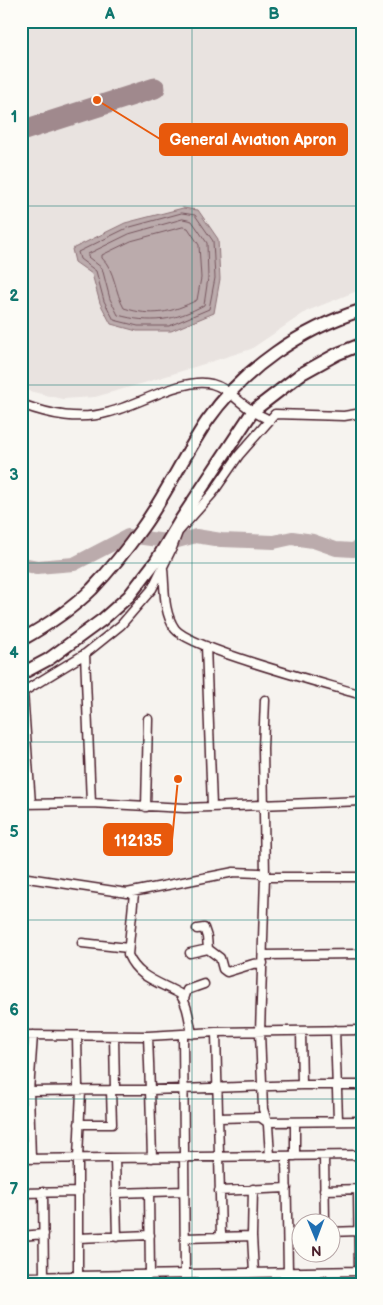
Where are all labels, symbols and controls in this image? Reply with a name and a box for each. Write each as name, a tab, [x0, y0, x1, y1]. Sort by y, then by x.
text: A	[104, 5, 115, 24]
text: B	[268, 5, 280, 24]
text: 1	[11, 108, 17, 127]
callout: General Avıatıon Apron	[160, 124, 347, 155]
text: General Avıatıon Apron	[169, 131, 337, 150]
text: 2	[9, 287, 19, 306]
text: 3	[9, 466, 19, 485]
text: 4	[9, 644, 19, 663]
text: 5	[9, 823, 19, 842]
callout: 112135	[104, 824, 172, 855]
text: 112135	[114, 832, 162, 851]
text: 6	[9, 1001, 19, 1020]
text: 7	[10, 1180, 19, 1199]
north arrow	[290, 1212, 340, 1262]
text: N	[311, 1242, 322, 1259]

